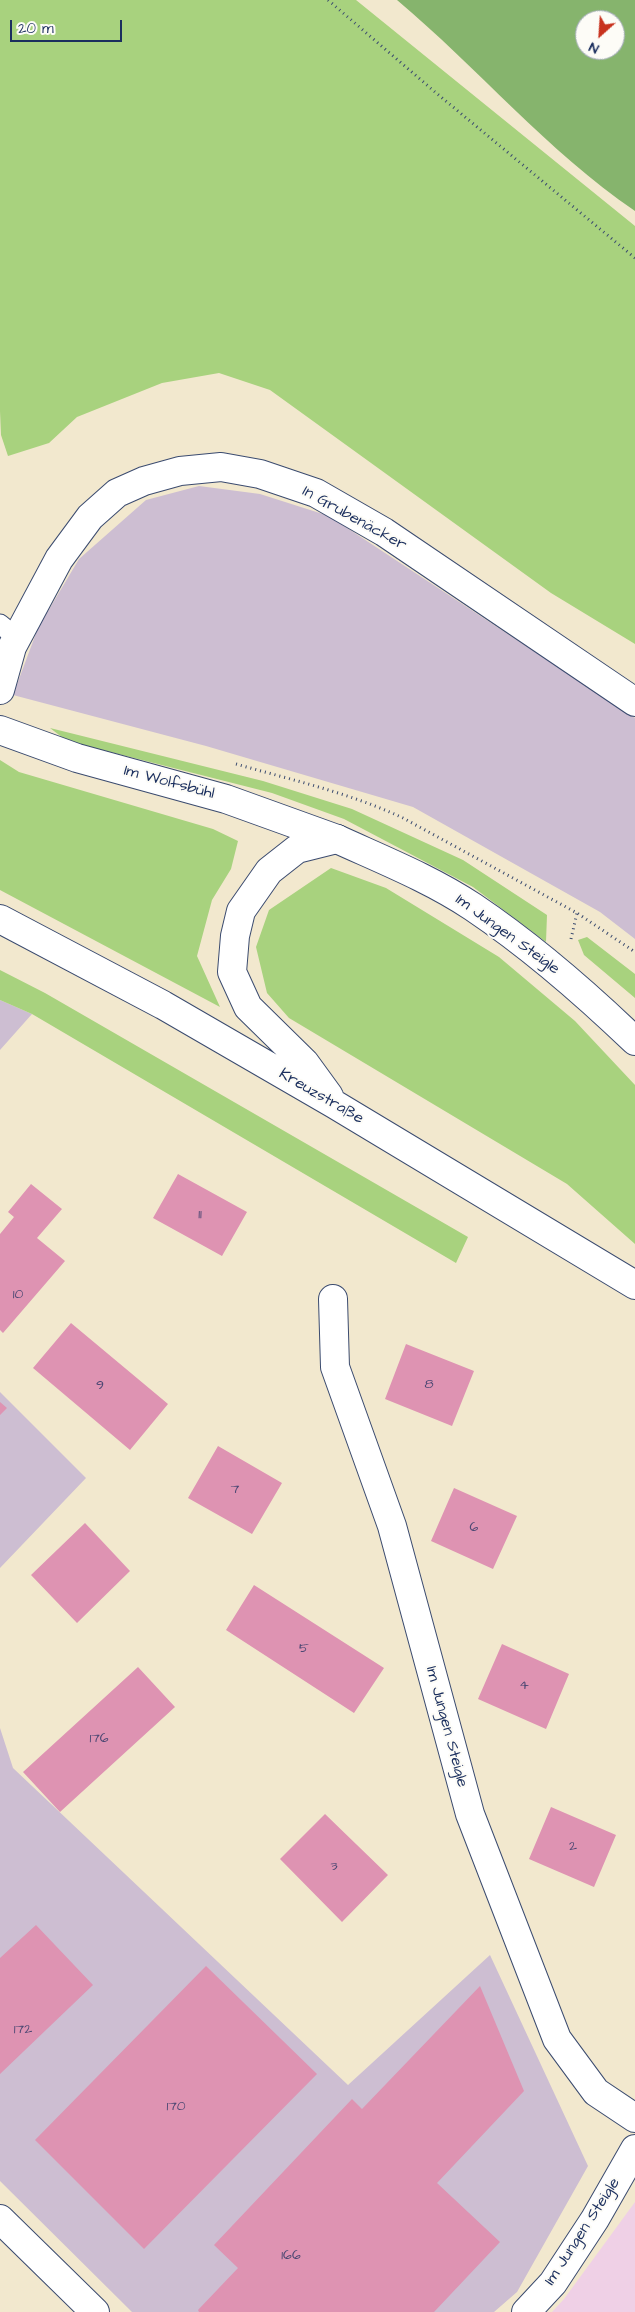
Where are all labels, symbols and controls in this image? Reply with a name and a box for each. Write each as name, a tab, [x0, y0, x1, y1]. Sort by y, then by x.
scale bar	[12, 10, 125, 42]
north arrow	[575, 10, 625, 60]
text: 20 m	[18, 18, 54, 39]
text: N	[586, 37, 602, 58]
street label: In Grubenäcker	[299, 482, 409, 556]
street label: Im Wolfsbühl	[122, 762, 216, 804]
street label: Im Jungen Steigle	[451, 891, 563, 979]
street label: Kreuzstraße	[275, 1065, 367, 1129]
house number: 11	[198, 1207, 202, 1223]
house number: 10	[13, 1287, 23, 1303]
house number: 8	[424, 1377, 434, 1393]
house number: 9	[96, 1378, 104, 1394]
house number: 7	[231, 1482, 239, 1498]
house number: 6	[470, 1520, 478, 1536]
house number: 5	[299, 1641, 309, 1657]
street label: Im Jungen Steigle	[421, 1664, 471, 1790]
house number: 4	[519, 1678, 529, 1694]
house number: 176	[89, 1731, 109, 1747]
house number: 2	[569, 1839, 577, 1855]
house number: 3	[330, 1859, 338, 1875]
house number: 172	[14, 2022, 32, 2038]
house number: 170	[166, 2099, 186, 2115]
street label: Im Jungen Steigle	[541, 2175, 625, 2289]
house number: 166	[281, 2248, 301, 2264]

